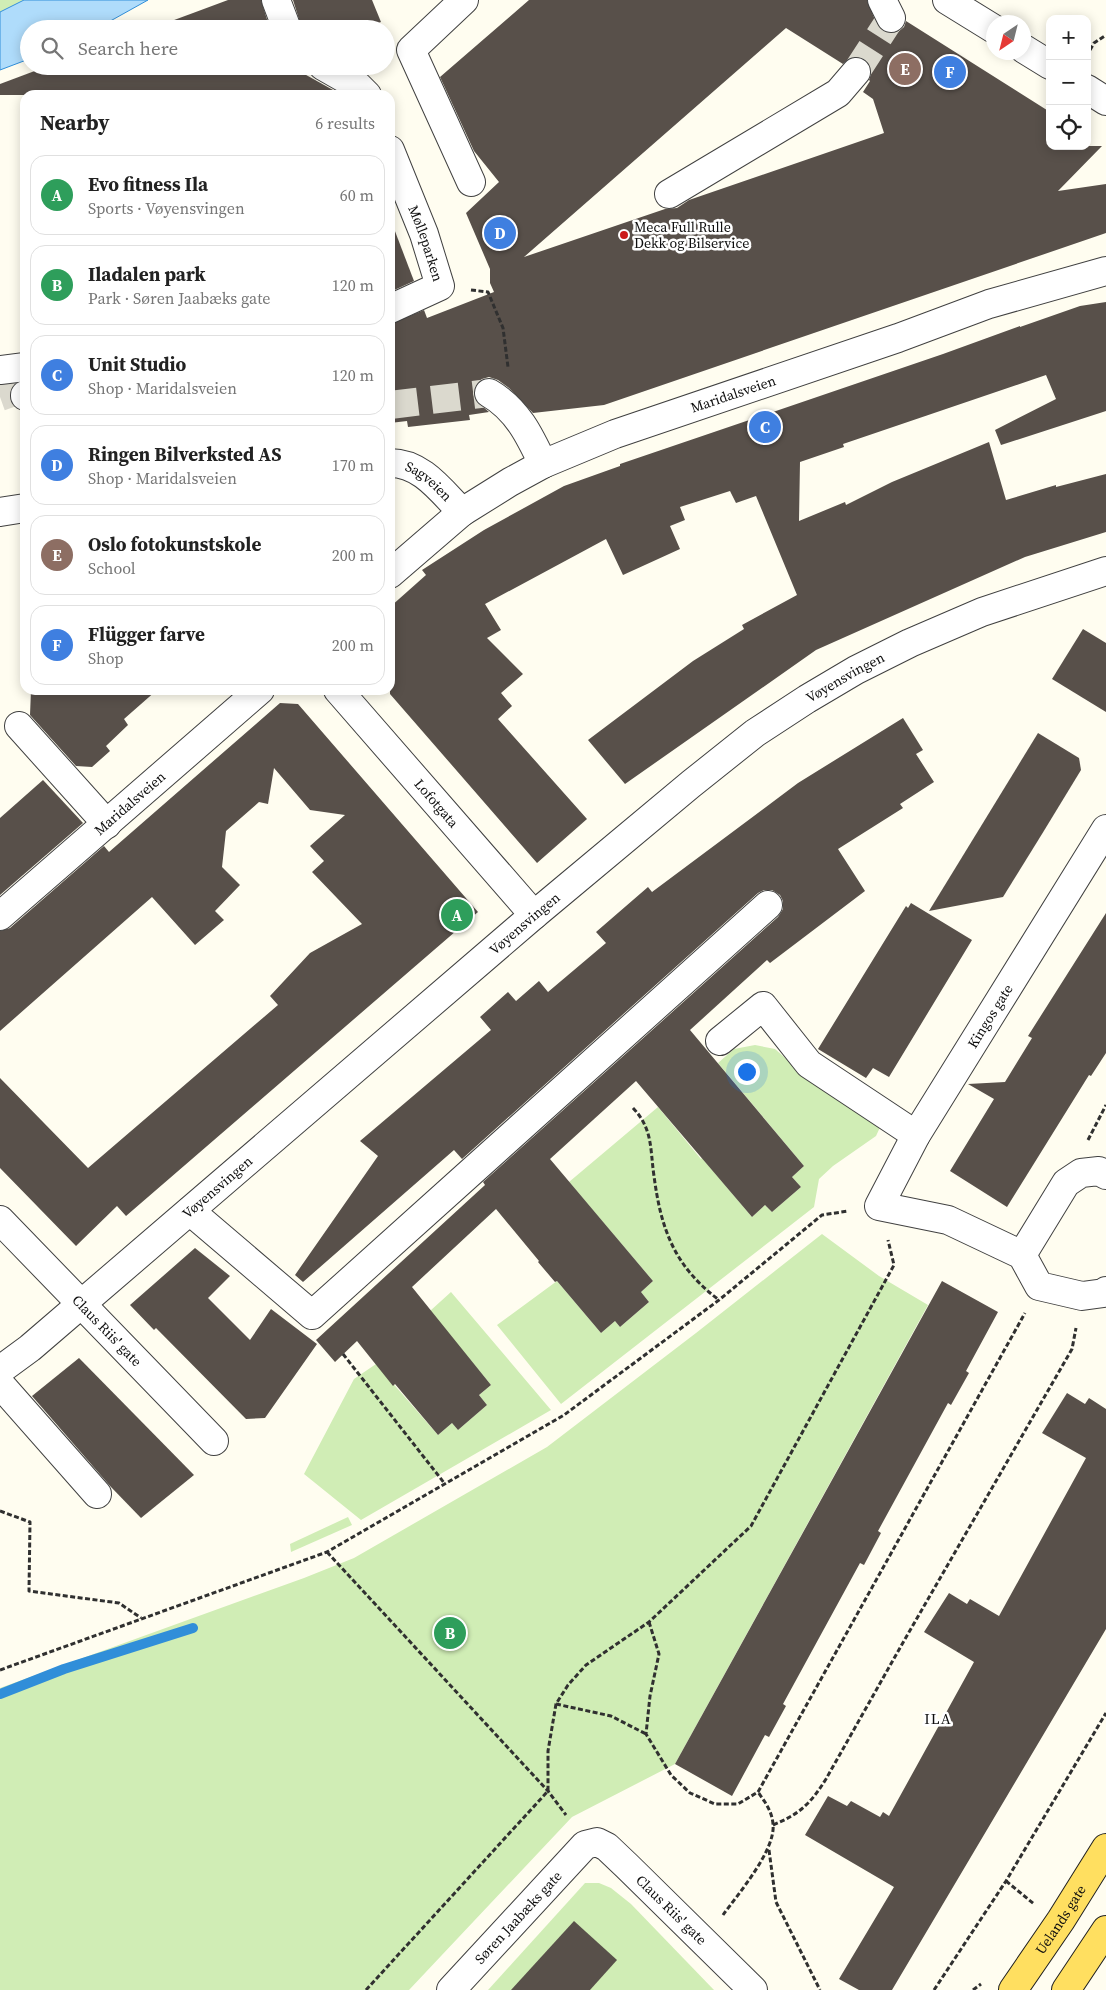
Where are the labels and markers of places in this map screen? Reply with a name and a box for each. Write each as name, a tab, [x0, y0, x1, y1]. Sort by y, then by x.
pin: E	[889, 50, 921, 88]
pin: F	[934, 53, 966, 91]
pin: D	[484, 214, 516, 252]
place label: Meca Full Rulle Dekk og Bilservice	[634, 217, 749, 253]
marker: Meca Full Rulle Dekk og Bilservice	[618, 229, 630, 241]
pin: C	[749, 408, 781, 446]
pin: A	[441, 896, 473, 934]
pin: B	[434, 1614, 466, 1652]

